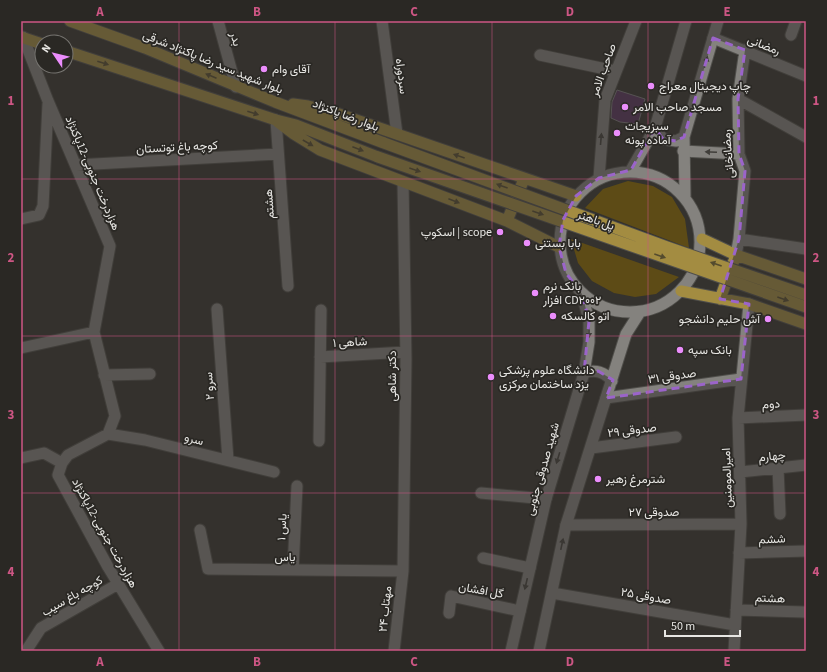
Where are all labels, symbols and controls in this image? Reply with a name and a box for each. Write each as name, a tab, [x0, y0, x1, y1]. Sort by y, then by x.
text: A	[95, 3, 104, 21]
text: B	[253, 3, 261, 21]
text: C	[410, 3, 418, 21]
text: D	[566, 3, 574, 21]
text: E	[723, 3, 731, 21]
street label: بلوار شهید سید رضا پاکنژاد شرقی	[140, 27, 285, 98]
street label: بدر	[225, 29, 246, 48]
street label: رمضانی	[745, 31, 783, 60]
north arrow	[34, 34, 74, 74]
text: N	[38, 41, 54, 56]
street label: صاحب الامر	[586, 41, 621, 100]
one-way arrow	[703, 56, 709, 68]
street label: سردوراه	[391, 57, 412, 95]
one-way arrow	[97, 61, 109, 67]
place label: آقای وام	[272, 61, 311, 78]
marker: آقای وام	[259, 64, 269, 74]
one-way arrow	[206, 73, 217, 79]
place label: چاپ دیجیتال معراج	[659, 78, 751, 95]
marker: چاپ دیجیتال معراج	[646, 81, 656, 91]
text: 1	[8, 92, 15, 110]
text: 1	[813, 92, 820, 110]
street label: بلوار رضا پاکنژاد	[310, 95, 381, 136]
place label: مسجد صاحب الامر	[632, 99, 722, 116]
marker: مسجد صاحب الامر	[620, 102, 630, 112]
one-way arrow	[248, 110, 260, 116]
street label: هزاردرخت جنوبی-12پاکنژاد	[61, 113, 124, 233]
place label: سبزیجات آماده پونه	[625, 118, 672, 149]
marker: سبزیجات آماده پونه	[612, 128, 622, 138]
street label: رمضانخانی	[718, 129, 739, 179]
one-way arrow	[598, 133, 605, 145]
street label: کوچه باغ توتستان	[136, 137, 218, 158]
one-way arrow	[302, 139, 314, 146]
one-way arrow	[353, 146, 364, 152]
one-way arrow	[705, 149, 717, 156]
one-way arrow	[453, 153, 465, 159]
one-way arrow	[409, 167, 421, 173]
one-way arrow	[495, 183, 507, 189]
street label: هشتم	[260, 188, 279, 220]
one-way arrow	[449, 199, 461, 205]
street label: پل باهنر	[574, 206, 617, 235]
one-way arrow	[532, 210, 544, 216]
place label: اسکوپ | scope	[421, 224, 492, 241]
marker: اسکوپ | scope	[495, 227, 505, 237]
place label: بابا بستنی	[535, 235, 581, 252]
marker: بابا بستنی	[522, 238, 532, 248]
text: 2	[8, 249, 15, 267]
text: 2	[813, 249, 820, 267]
one-way arrow	[654, 253, 666, 259]
one-way arrow	[710, 260, 722, 266]
place label: بانک نرم افزار CD۲۰۰۲	[542, 278, 601, 309]
marker: بانک نرم افزار CD۲۰۰۲	[530, 288, 540, 298]
one-way arrow	[777, 297, 789, 303]
place label: اتو کالسکه	[561, 308, 610, 325]
marker: اتو کالسکه	[548, 311, 558, 321]
place label: آش حلیم دانشجو	[679, 311, 761, 328]
marker: آش حلیم دانشجو	[763, 314, 773, 324]
one-way arrow	[586, 326, 592, 339]
street label: شاهی ۱	[332, 333, 368, 352]
place label: بانک سپه	[688, 342, 732, 359]
marker: بانک سپه	[675, 345, 685, 355]
street label: دکتر شاهی	[384, 350, 401, 402]
place label: دانشگاه علوم پزشکی یزد ساختمان مرکزی	[499, 362, 595, 393]
street label: صدوقی ۳۱	[647, 365, 697, 388]
street label: سرو ۲	[200, 371, 219, 400]
marker: دانشگاه علوم پزشکی یزد ساختمان مرکزی	[486, 372, 496, 382]
street label: دوم	[761, 396, 781, 413]
text: 3	[8, 406, 15, 424]
text: 3	[813, 406, 820, 424]
street label: صدوقی ۲۹	[606, 419, 658, 442]
street label: شهید صدوقی جنوبی	[521, 421, 564, 518]
street label: سرو	[182, 429, 205, 450]
street label: چهارم	[758, 447, 787, 466]
street label: امیرالمومنین	[718, 448, 737, 508]
one-way arrow	[555, 452, 561, 464]
place label: شترمرغ زهیر	[605, 471, 665, 488]
marker: شترمرغ زهیر	[593, 474, 603, 484]
street label: هزاردرخت جنوبی-12پاکنژاد	[67, 475, 142, 591]
street label: صدوقی ۲۷	[629, 504, 679, 521]
street label: یاس ۱	[273, 513, 292, 541]
street label: ششم	[758, 531, 786, 548]
one-way arrow	[560, 538, 566, 551]
street label: یاس	[274, 549, 296, 566]
text: 4	[8, 563, 15, 581]
text: 4	[813, 563, 820, 581]
street label: کوچه باغ سیب	[38, 572, 106, 621]
street label: گل افشان	[457, 578, 505, 603]
one-way arrow	[523, 578, 529, 590]
street label: صدوقی ۲۵	[619, 584, 672, 609]
street label: مهتاب ۲۴	[375, 585, 396, 633]
street label: هشتم	[755, 589, 785, 608]
scale bar	[665, 612, 740, 638]
text: 50 m	[671, 618, 695, 635]
text: A	[95, 653, 104, 671]
text: B	[253, 653, 261, 671]
text: C	[410, 653, 418, 671]
text: D	[566, 653, 574, 671]
text: E	[723, 653, 731, 671]

